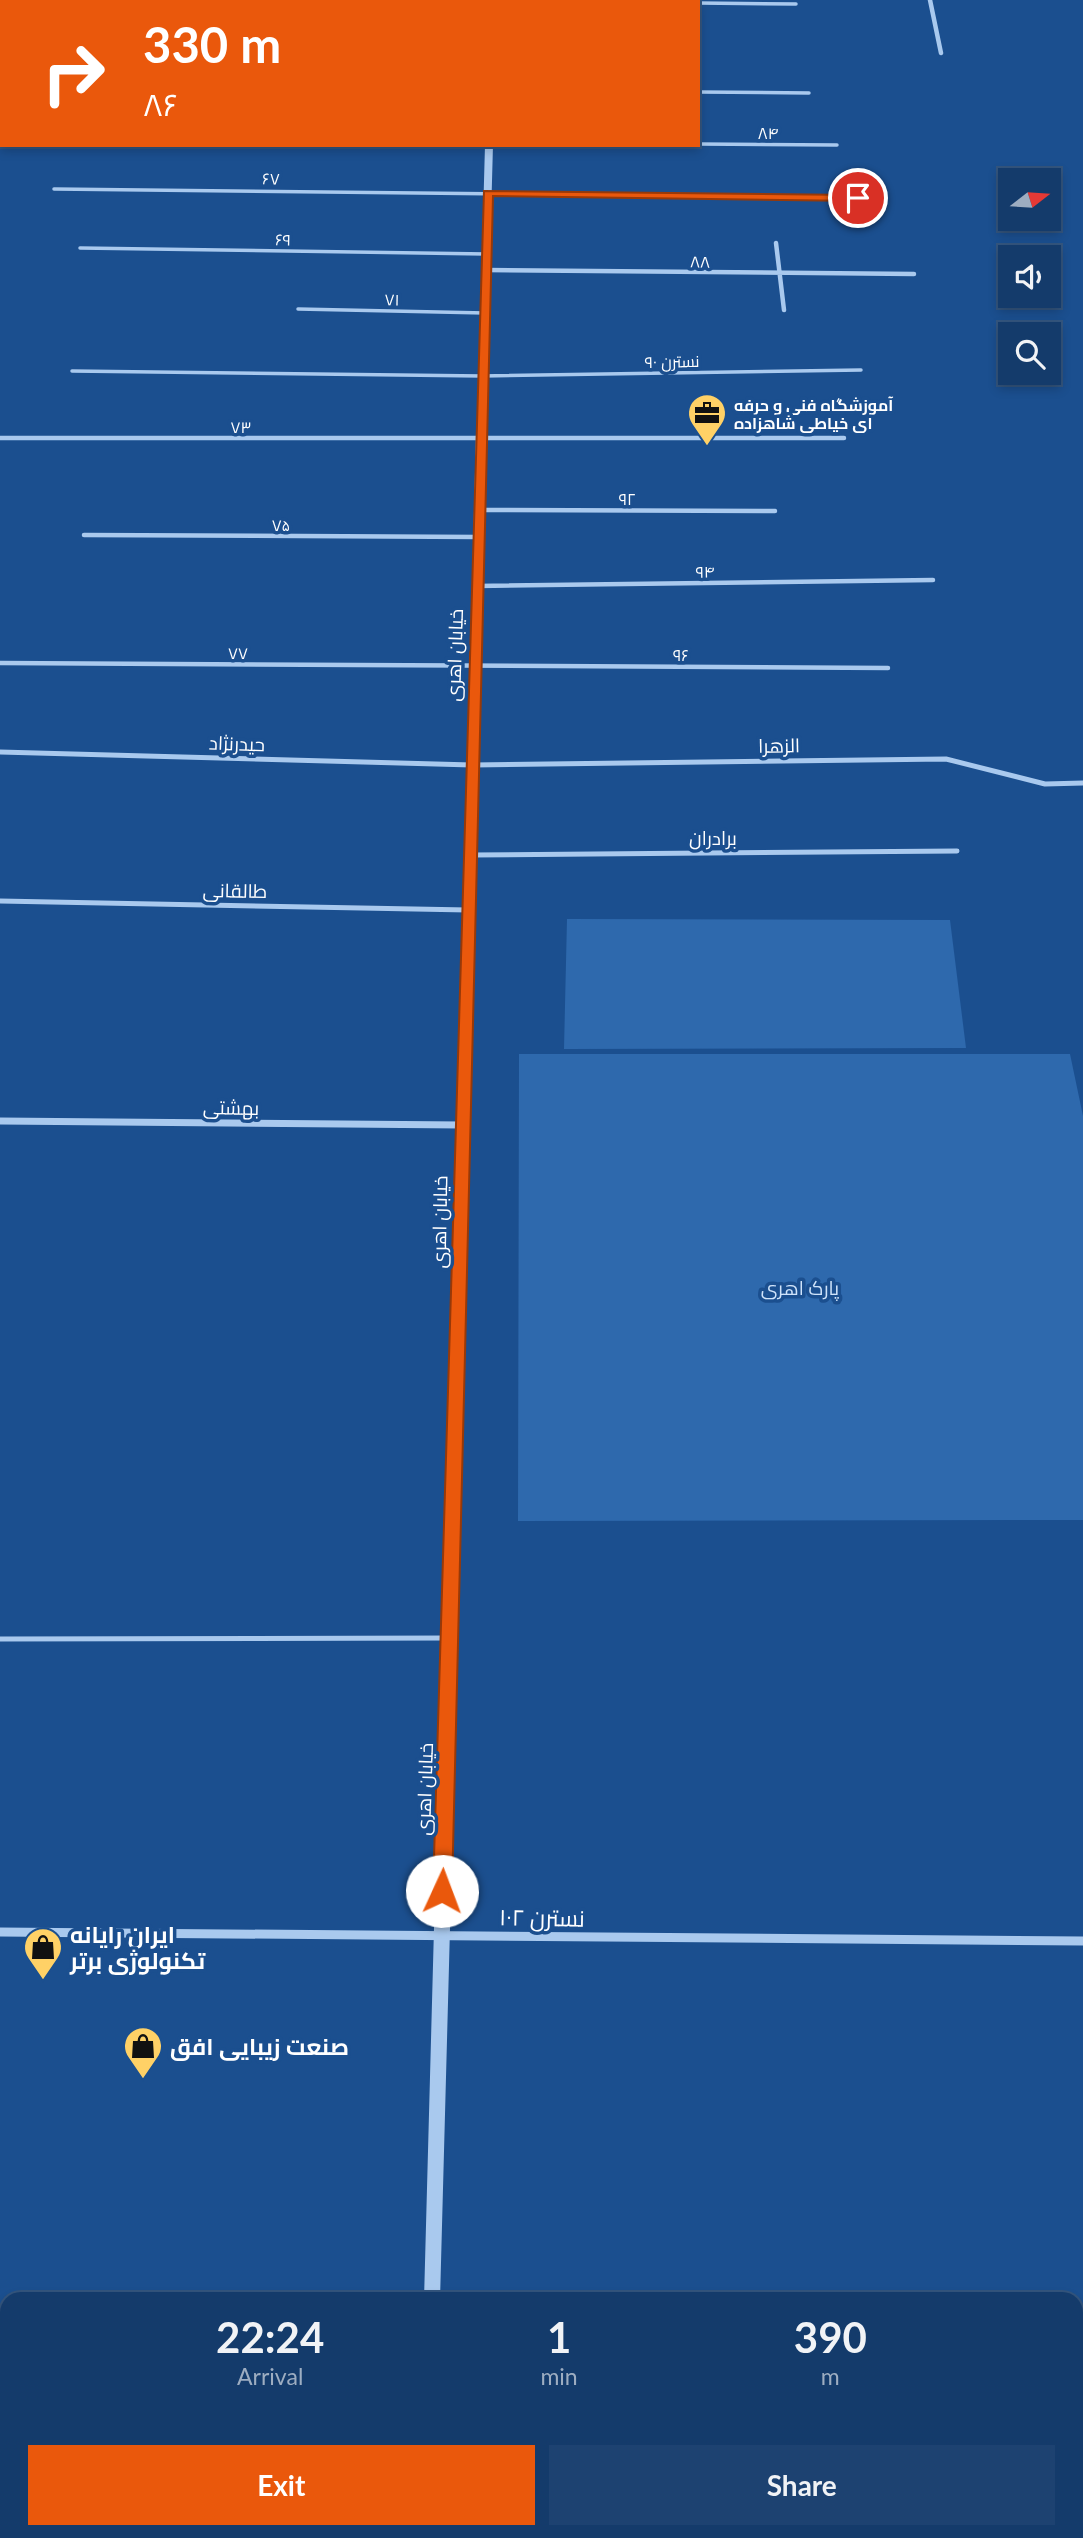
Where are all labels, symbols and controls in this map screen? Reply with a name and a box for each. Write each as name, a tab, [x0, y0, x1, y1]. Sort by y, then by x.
text: 330 m	[143, 15, 281, 73]
icon: right	[28, 28, 119, 119]
text: ۸۶	[143, 84, 178, 123]
street label: ۸۴	[758, 123, 778, 142]
street label: ۶۷	[262, 168, 280, 188]
pin	[828, 168, 888, 228]
north arrow	[998, 168, 1060, 231]
map controls	[998, 168, 1061, 385]
icon: arrive	[839, 179, 877, 217]
street label: ۶۹	[275, 229, 291, 249]
button: sound	[998, 245, 1061, 308]
street label: ۸۸	[690, 251, 710, 271]
street label: ۷۱	[384, 289, 400, 309]
button: search	[998, 322, 1061, 385]
street label: نسترن ۹۰	[645, 351, 700, 373]
office icon: آموزشگاه فنی و حرفه ای خیاطی شاهزاده	[686, 392, 728, 447]
place label: آموزشگاه فنی و حرفه ای خیاطی شاهزاده	[734, 395, 893, 433]
street label: ۷۳	[231, 417, 251, 436]
street label: ۹۲	[619, 489, 635, 508]
street label: ۷۵	[272, 515, 290, 534]
street label: ۹۴	[695, 561, 715, 581]
street label: خیابان اهری	[441, 608, 468, 702]
street label: ۷۷	[228, 643, 248, 662]
street label: ۹۶	[673, 645, 689, 664]
street label: حیدرنژاد	[208, 731, 266, 756]
street label: الزهرا	[758, 733, 800, 758]
street label: برادران	[689, 826, 737, 850]
street label: طالقانی	[203, 878, 267, 903]
street label: بهشتی	[203, 1095, 259, 1120]
street label: خیابان اهری	[427, 1175, 452, 1269]
park label: پارک اهری	[761, 1276, 839, 1301]
street label: خیابان اهری	[411, 1742, 438, 1836]
position arrow	[405, 1854, 479, 1928]
street label: نسترن ۱۰۲	[499, 1902, 585, 1933]
place label: ایران رایانه تکنولوژی برتر	[69, 1920, 206, 1975]
shop icon: ایران رایانه تکنولوژی برتر	[22, 1926, 64, 1981]
shop icon: صنعت زیبایی افق	[122, 2025, 164, 2080]
place label: صنعت زیبایی افق	[170, 2032, 349, 2061]
text: 22:24	[216, 2312, 324, 2362]
text: 1	[547, 2312, 571, 2362]
text: 390	[794, 2312, 867, 2362]
text: Arrival	[237, 2362, 303, 2390]
text: min	[540, 2362, 578, 2390]
text: m	[821, 2362, 840, 2390]
button: Exit	[28, 2445, 535, 2525]
button: Share	[549, 2445, 1055, 2525]

